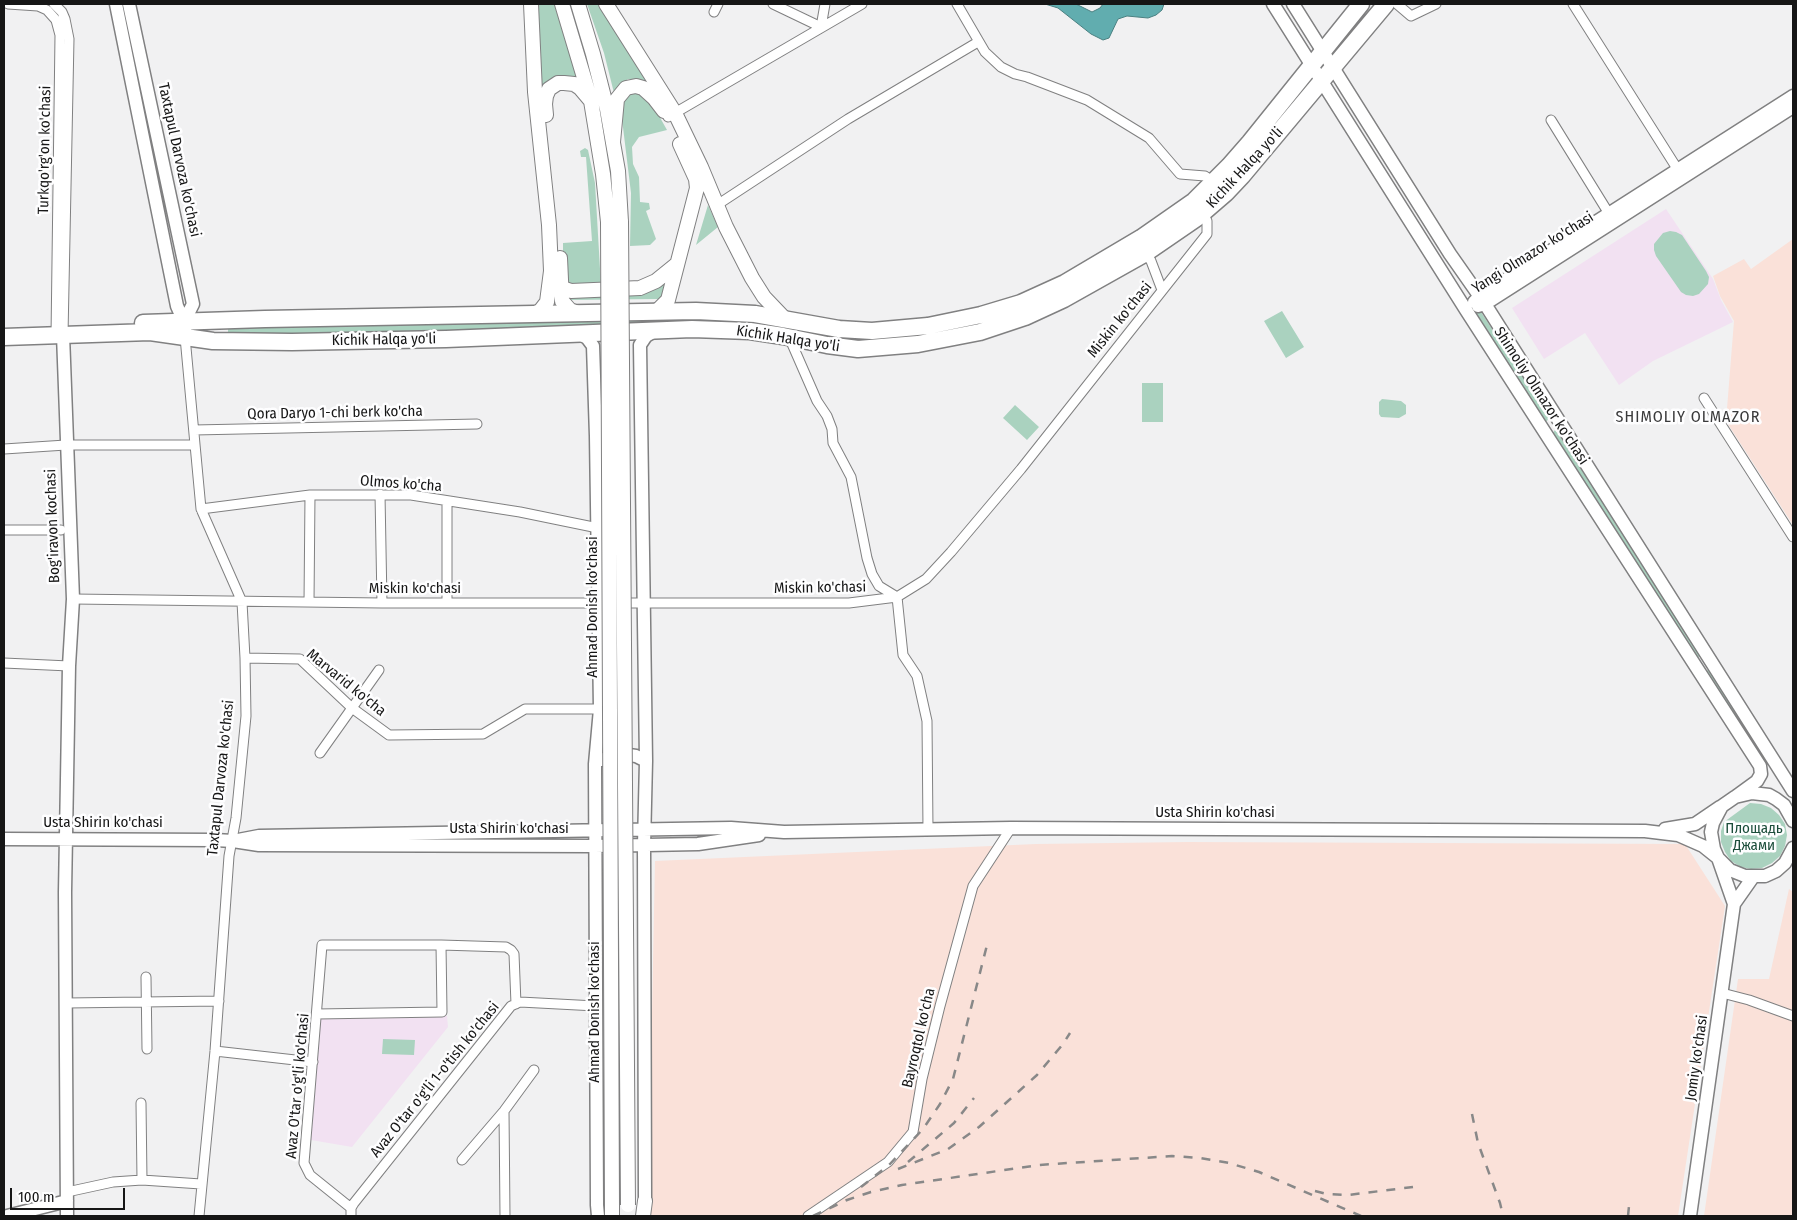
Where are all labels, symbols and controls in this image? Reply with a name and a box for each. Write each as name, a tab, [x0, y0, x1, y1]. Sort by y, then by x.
street label: Taxtapul Darvoza ko'chasi	[154, 81, 204, 239]
street label: Turkqo'rg'on ko'chasi	[35, 86, 55, 214]
street label: Kichik Halqa yo'li	[1203, 124, 1287, 212]
street label: Yangi Olmazor ko'chasi	[1469, 208, 1597, 298]
street label: Miskin ko'chasi	[1084, 278, 1156, 362]
street label: Kichik Halqa yo'li	[735, 322, 841, 356]
street label: Shimoliy Olmazor ko'chasi	[1490, 324, 1592, 468]
street label: Kichik Halqa yo'li	[332, 330, 436, 350]
street label: Qora Daryo 1-chi berk ko'cha	[247, 402, 423, 424]
district label: SHIMOLIY OLMAZOR	[1614, 408, 1762, 428]
street label: Bog'iravon kochasi	[42, 469, 64, 583]
street label: Olmos ko'cha	[360, 472, 442, 496]
street label: Ahmad Donish ko'chasi	[584, 536, 602, 678]
street label: Miskin ko'chasi	[774, 578, 866, 598]
street label: Miskin ko'chasi	[369, 580, 461, 598]
street label: Marvarid ko'cha	[303, 646, 389, 720]
street label: Taxtapul Darvoza ko'chasi	[204, 699, 238, 857]
street label: Usta Shirin ko'chasi	[1155, 804, 1275, 822]
street label: Usta Shirin ko'chasi	[43, 814, 163, 832]
street label: Usta Shirin ko'chasi	[449, 820, 569, 838]
park label: Площадь Джами	[1725, 820, 1783, 855]
street label: Ahmad Donish ko'chasi	[586, 941, 604, 1083]
street label: Bayroqtol ko'cha	[899, 986, 939, 1090]
street label: Avaz O'tar o'g'li 1-o'tish ko'chasi	[367, 999, 503, 1161]
street label: Avaz O'tar o'g'li ko'chasi	[283, 1012, 313, 1160]
street label: Jomiy ko'chasi	[1682, 1014, 1712, 1102]
scale bar	[12, 1178, 128, 1210]
text: 100 m	[18, 1188, 55, 1206]

